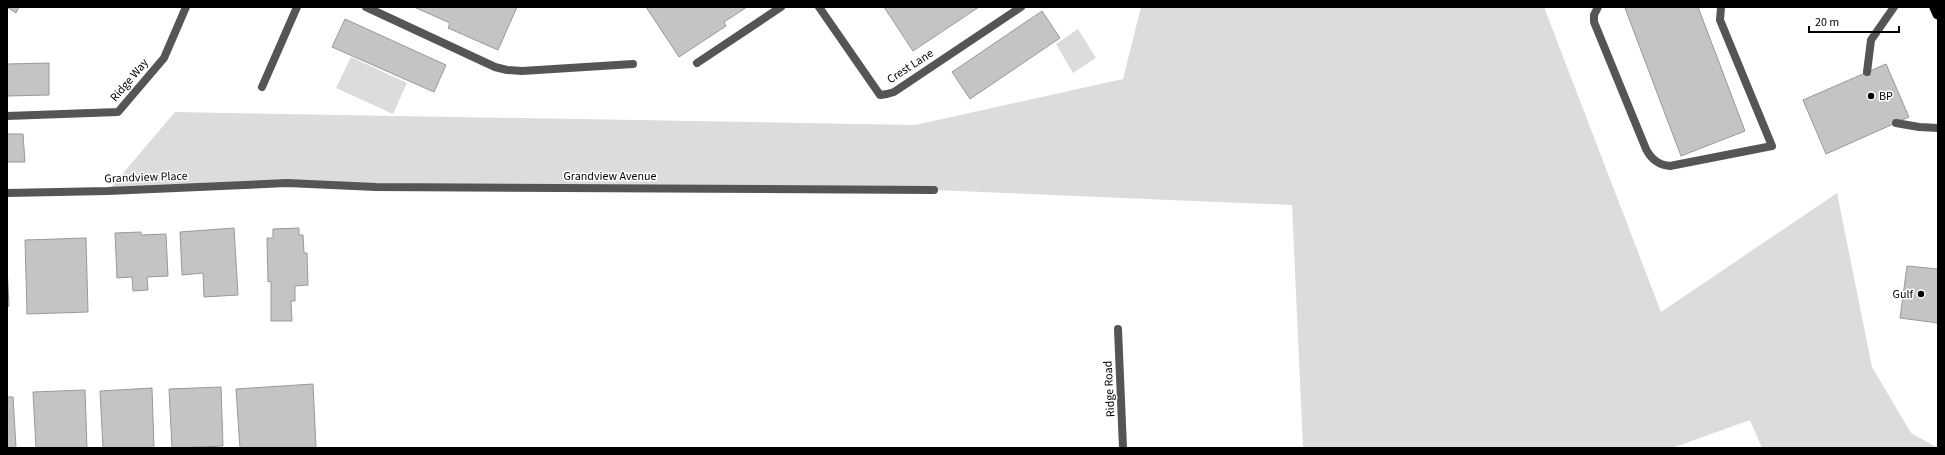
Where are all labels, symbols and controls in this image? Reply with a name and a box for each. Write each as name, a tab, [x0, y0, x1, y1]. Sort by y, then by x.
scale bar	[1809, 8, 1899, 34]
text: 20 m	[1815, 14, 1839, 31]
street label: Crest Lane	[884, 45, 937, 88]
street label: Ridge Way	[106, 55, 153, 106]
place label: BP	[1879, 88, 1893, 105]
marker: BP	[1866, 91, 1876, 101]
street label: Grandview Place	[104, 168, 188, 187]
street label: Grandview Avenue	[563, 168, 657, 185]
place label: Gulf	[1893, 286, 1913, 303]
marker: Gulf	[1916, 289, 1926, 299]
street label: Ridge Road	[1100, 360, 1119, 418]

